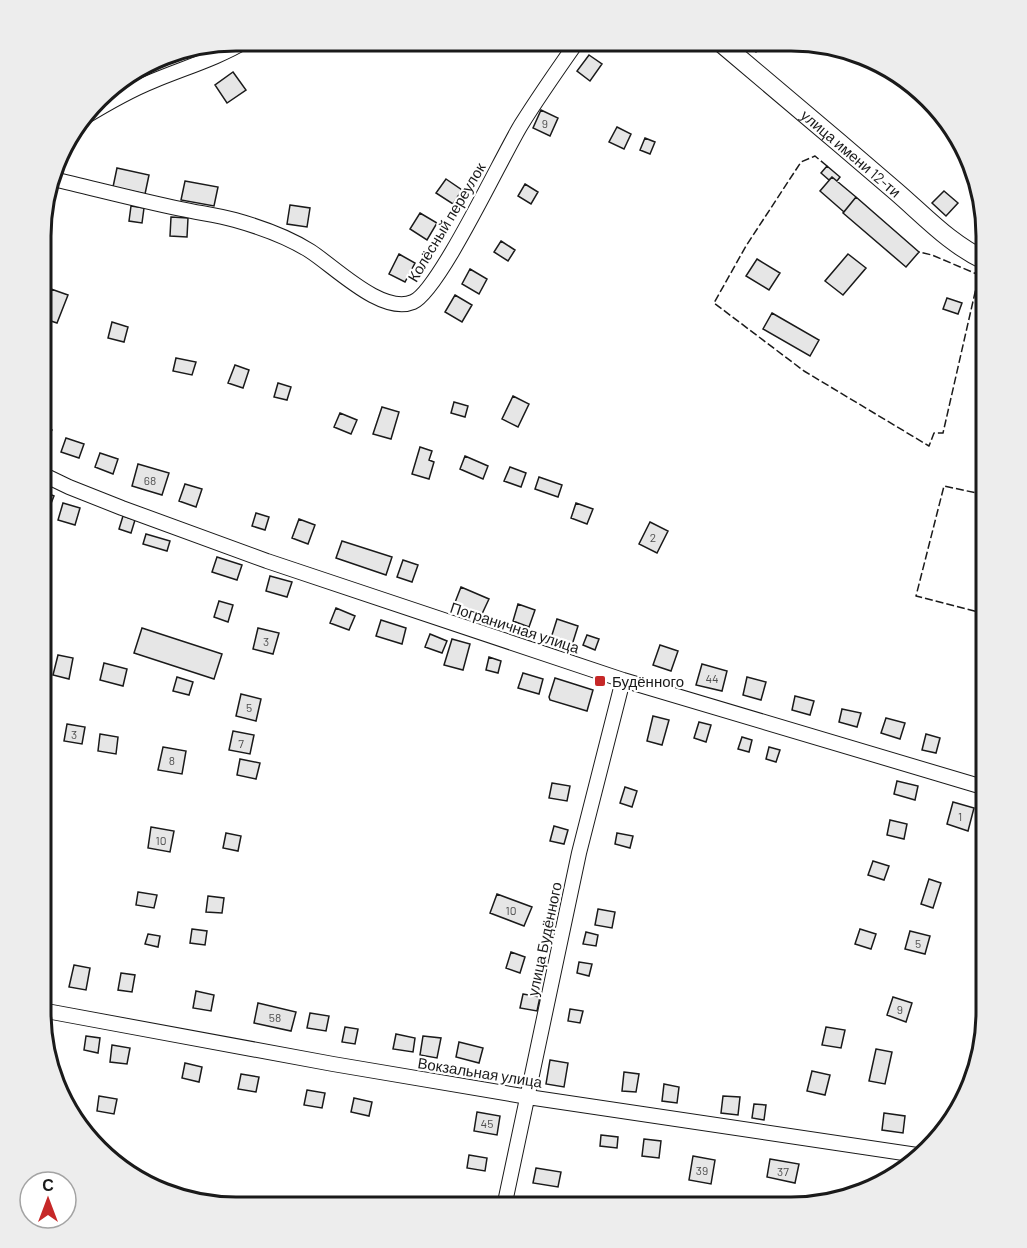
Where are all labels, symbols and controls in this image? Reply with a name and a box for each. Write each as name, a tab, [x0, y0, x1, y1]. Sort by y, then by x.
street label: улица имени 12-ти	[798, 106, 905, 201]
house number: 9	[542, 116, 548, 130]
street label: Колёсный переулок	[403, 159, 489, 285]
house number: 68	[144, 473, 156, 487]
house number: 2	[650, 530, 656, 544]
street label: Пограничная улица	[448, 598, 582, 657]
house number: 3	[263, 634, 269, 648]
house number: 44	[705, 671, 719, 685]
place label: Будённого	[612, 672, 684, 690]
marker: Будённого	[593, 674, 607, 688]
house number: 5	[246, 700, 252, 714]
house number: 3	[71, 727, 77, 741]
house number: 7	[238, 736, 244, 750]
house number: 8	[169, 753, 175, 767]
house number: 1	[958, 809, 962, 823]
house number: 10	[156, 833, 166, 847]
street label: улица Будённого	[523, 880, 565, 998]
house number: 10	[506, 903, 516, 917]
house number: 5	[915, 936, 921, 950]
house number: 9	[897, 1002, 903, 1016]
house number: 58	[269, 1010, 281, 1024]
street label: Вокзальная улица	[416, 1053, 544, 1091]
house number: 45	[481, 1116, 493, 1130]
house number: 39	[696, 1163, 708, 1177]
house number: 37	[777, 1164, 789, 1178]
north arrow	[18, 1170, 78, 1230]
text: С	[42, 1175, 54, 1194]

